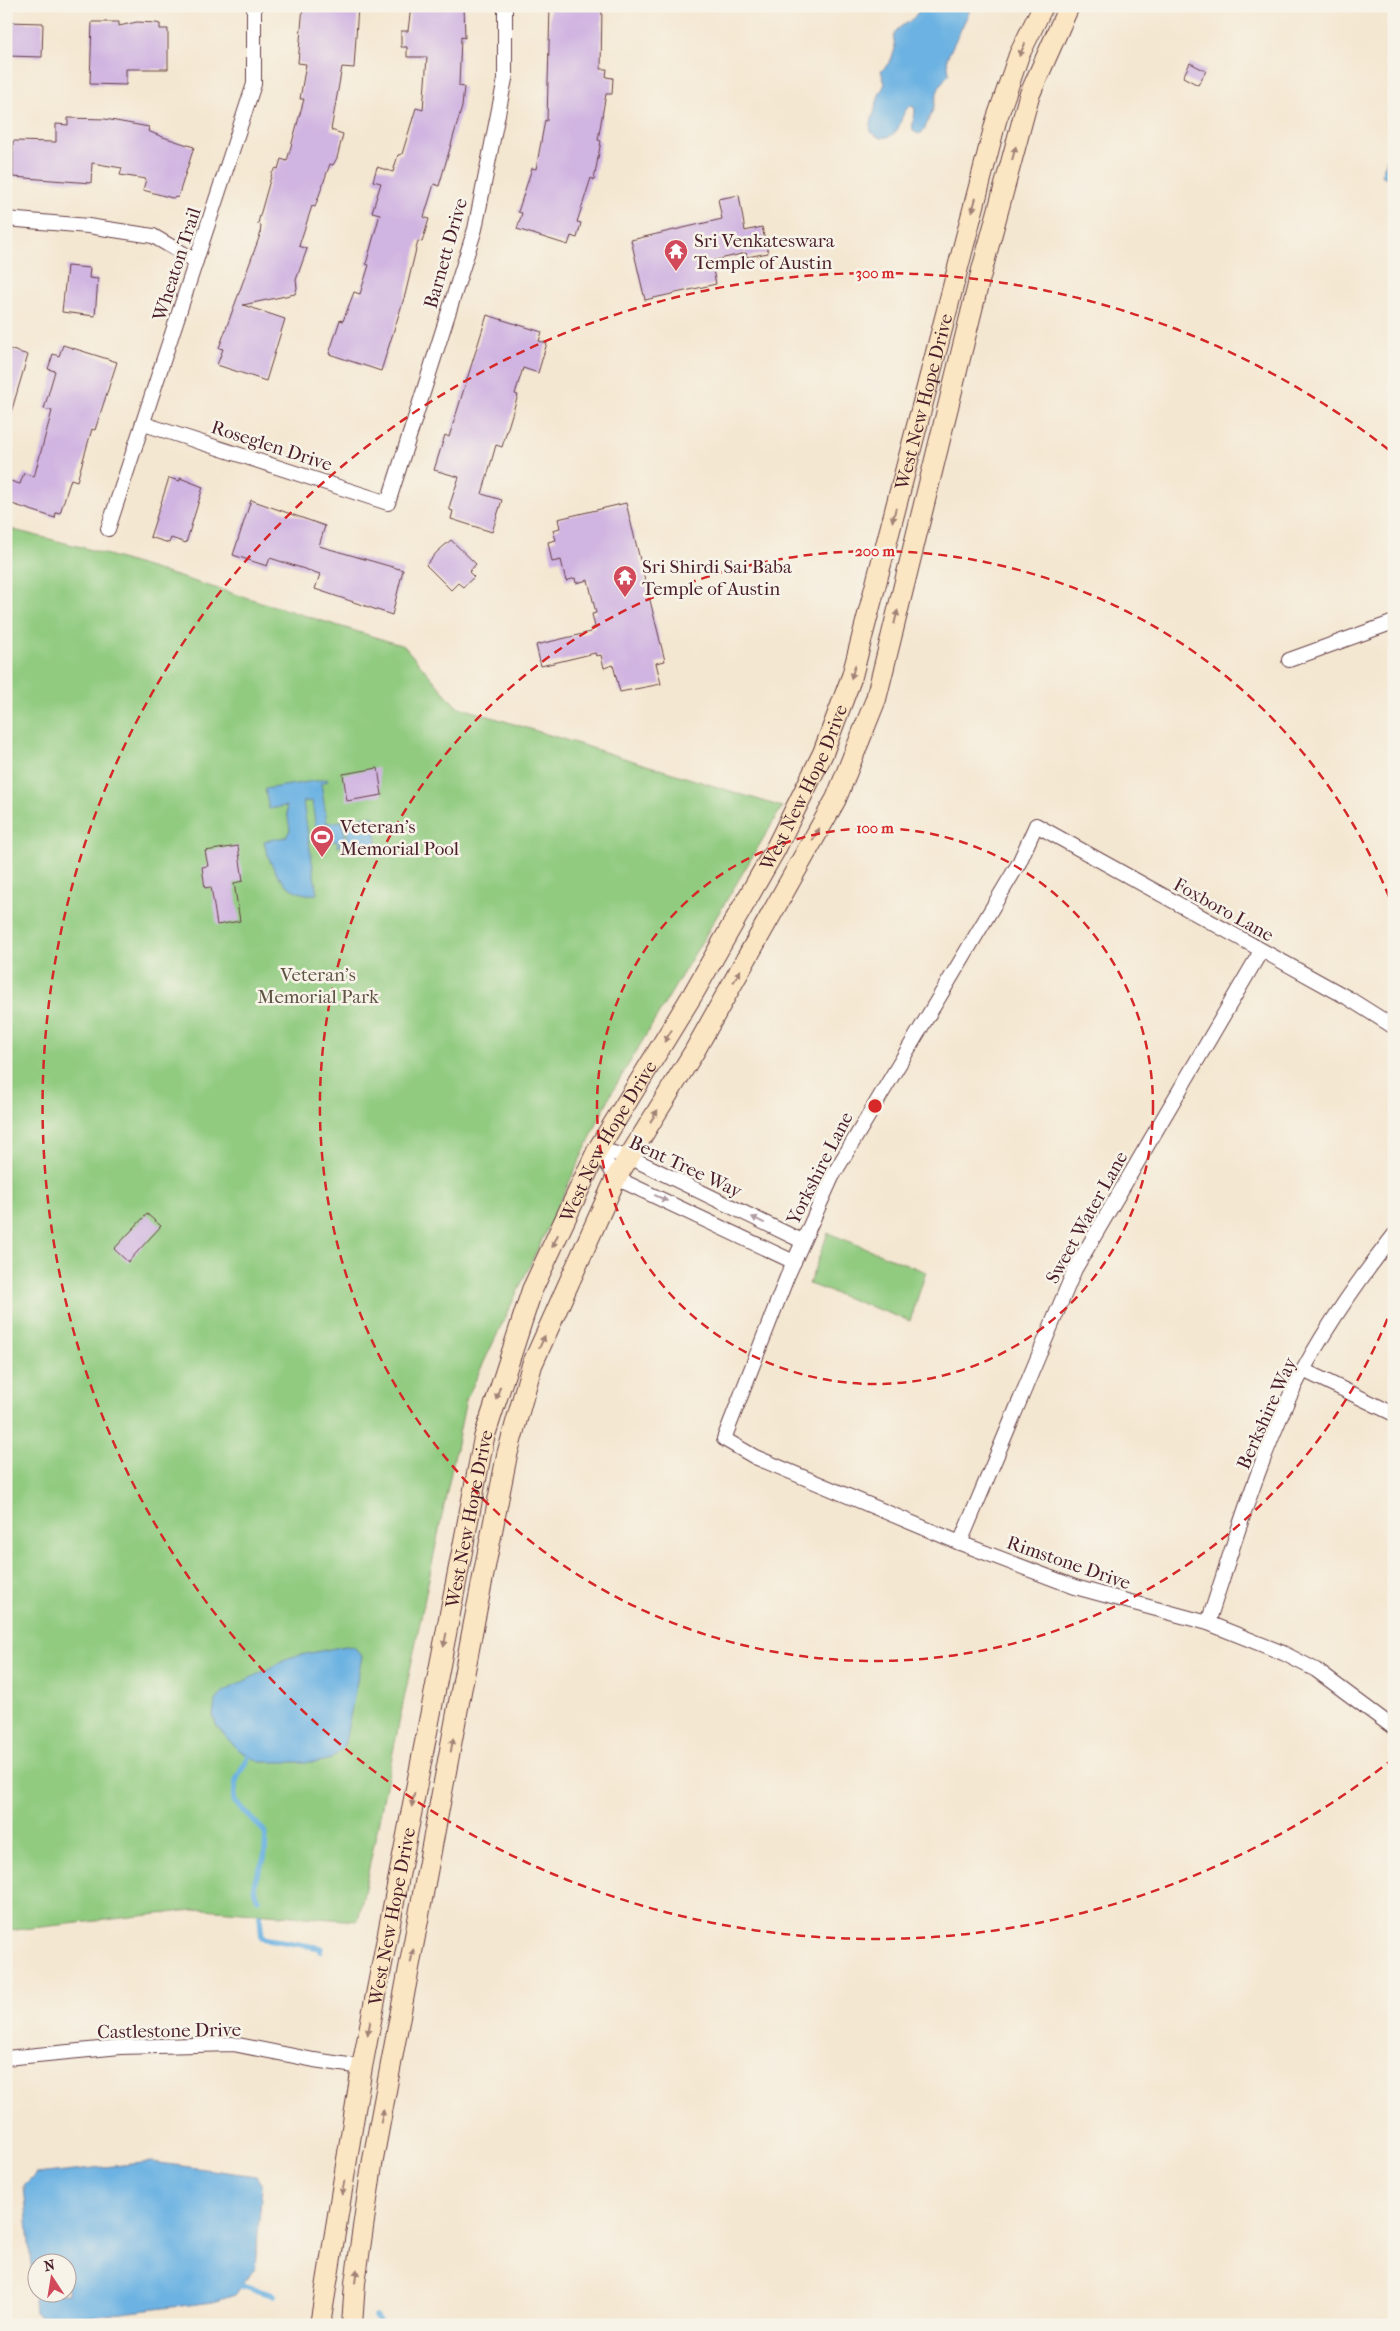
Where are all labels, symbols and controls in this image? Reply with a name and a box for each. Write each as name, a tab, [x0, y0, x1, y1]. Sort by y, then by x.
one-way arrow	[1017, 43, 1025, 57]
one-way arrow	[1010, 146, 1018, 161]
street label: Barnett Drive	[420, 196, 472, 311]
one-way arrow	[969, 198, 977, 213]
street label: Wheaton Trail	[148, 205, 206, 325]
place label: Sri Venkateswara Temple of Austin	[694, 230, 835, 274]
temple icon: Sri Venkateswara Temple of Austin	[663, 238, 689, 272]
text: 300 m	[856, 264, 895, 282]
street label: West New Hope Drive	[891, 311, 958, 493]
street label: Roseglen Drive	[208, 416, 335, 476]
one-way arrow	[890, 508, 898, 523]
text: 200 m	[855, 542, 895, 560]
place label: Sri Shirdi Sai Baba Temple of Austin	[642, 556, 792, 600]
temple icon: Sri Shirdi Sai Baba Temple of Austin	[612, 564, 638, 598]
one-way arrow	[892, 609, 900, 624]
one-way arrow	[848, 665, 856, 680]
street label: West New Hope Drive	[755, 701, 852, 875]
place label: Veteran's Memorial Pool	[339, 816, 459, 860]
text: 100 m	[856, 819, 894, 837]
sports icon: Veteran's Memorial Pool	[309, 824, 335, 858]
one-way arrow	[812, 828, 821, 841]
street label: Foxboro Lane	[1170, 873, 1277, 946]
park label: Veteran's Memorial Park	[257, 964, 379, 1008]
one-way arrow	[733, 969, 741, 983]
one-way arrow	[663, 1029, 672, 1042]
street label: West New Hope Drive	[555, 1057, 662, 1226]
centre of rings	[866, 1097, 884, 1115]
street label: Yorkshire Lane	[782, 1108, 858, 1229]
one-way arrow	[650, 1109, 659, 1122]
street label: Bent Tree Way	[626, 1131, 746, 1203]
street label: Sweet Water Lane	[1041, 1147, 1132, 1288]
one-way arrow	[653, 1194, 668, 1203]
one-way arrow	[751, 1216, 765, 1224]
one-way arrow	[550, 1234, 558, 1248]
one-way arrow	[539, 1335, 547, 1349]
street label: Berkshire Way	[1232, 1353, 1302, 1473]
one-way arrow	[494, 1386, 502, 1401]
street label: West New Hope Drive	[441, 1427, 498, 1611]
street label: Rimstone Drive	[1004, 1531, 1133, 1594]
one-way arrow	[440, 1633, 448, 1649]
one-way arrow	[448, 1736, 456, 1752]
one-way arrow	[409, 1792, 417, 1808]
street label: West New Hope Drive	[364, 1825, 420, 2008]
one-way arrow	[408, 1948, 416, 1964]
street label: Castlestone Drive	[97, 2019, 241, 2043]
one-way arrow	[365, 2020, 373, 2036]
one-way arrow	[378, 2107, 386, 2123]
one-way arrow	[338, 2181, 346, 2197]
north arrow	[28, 2254, 78, 2304]
text: N	[42, 2256, 57, 2275]
one-way arrow	[352, 2268, 360, 2284]

